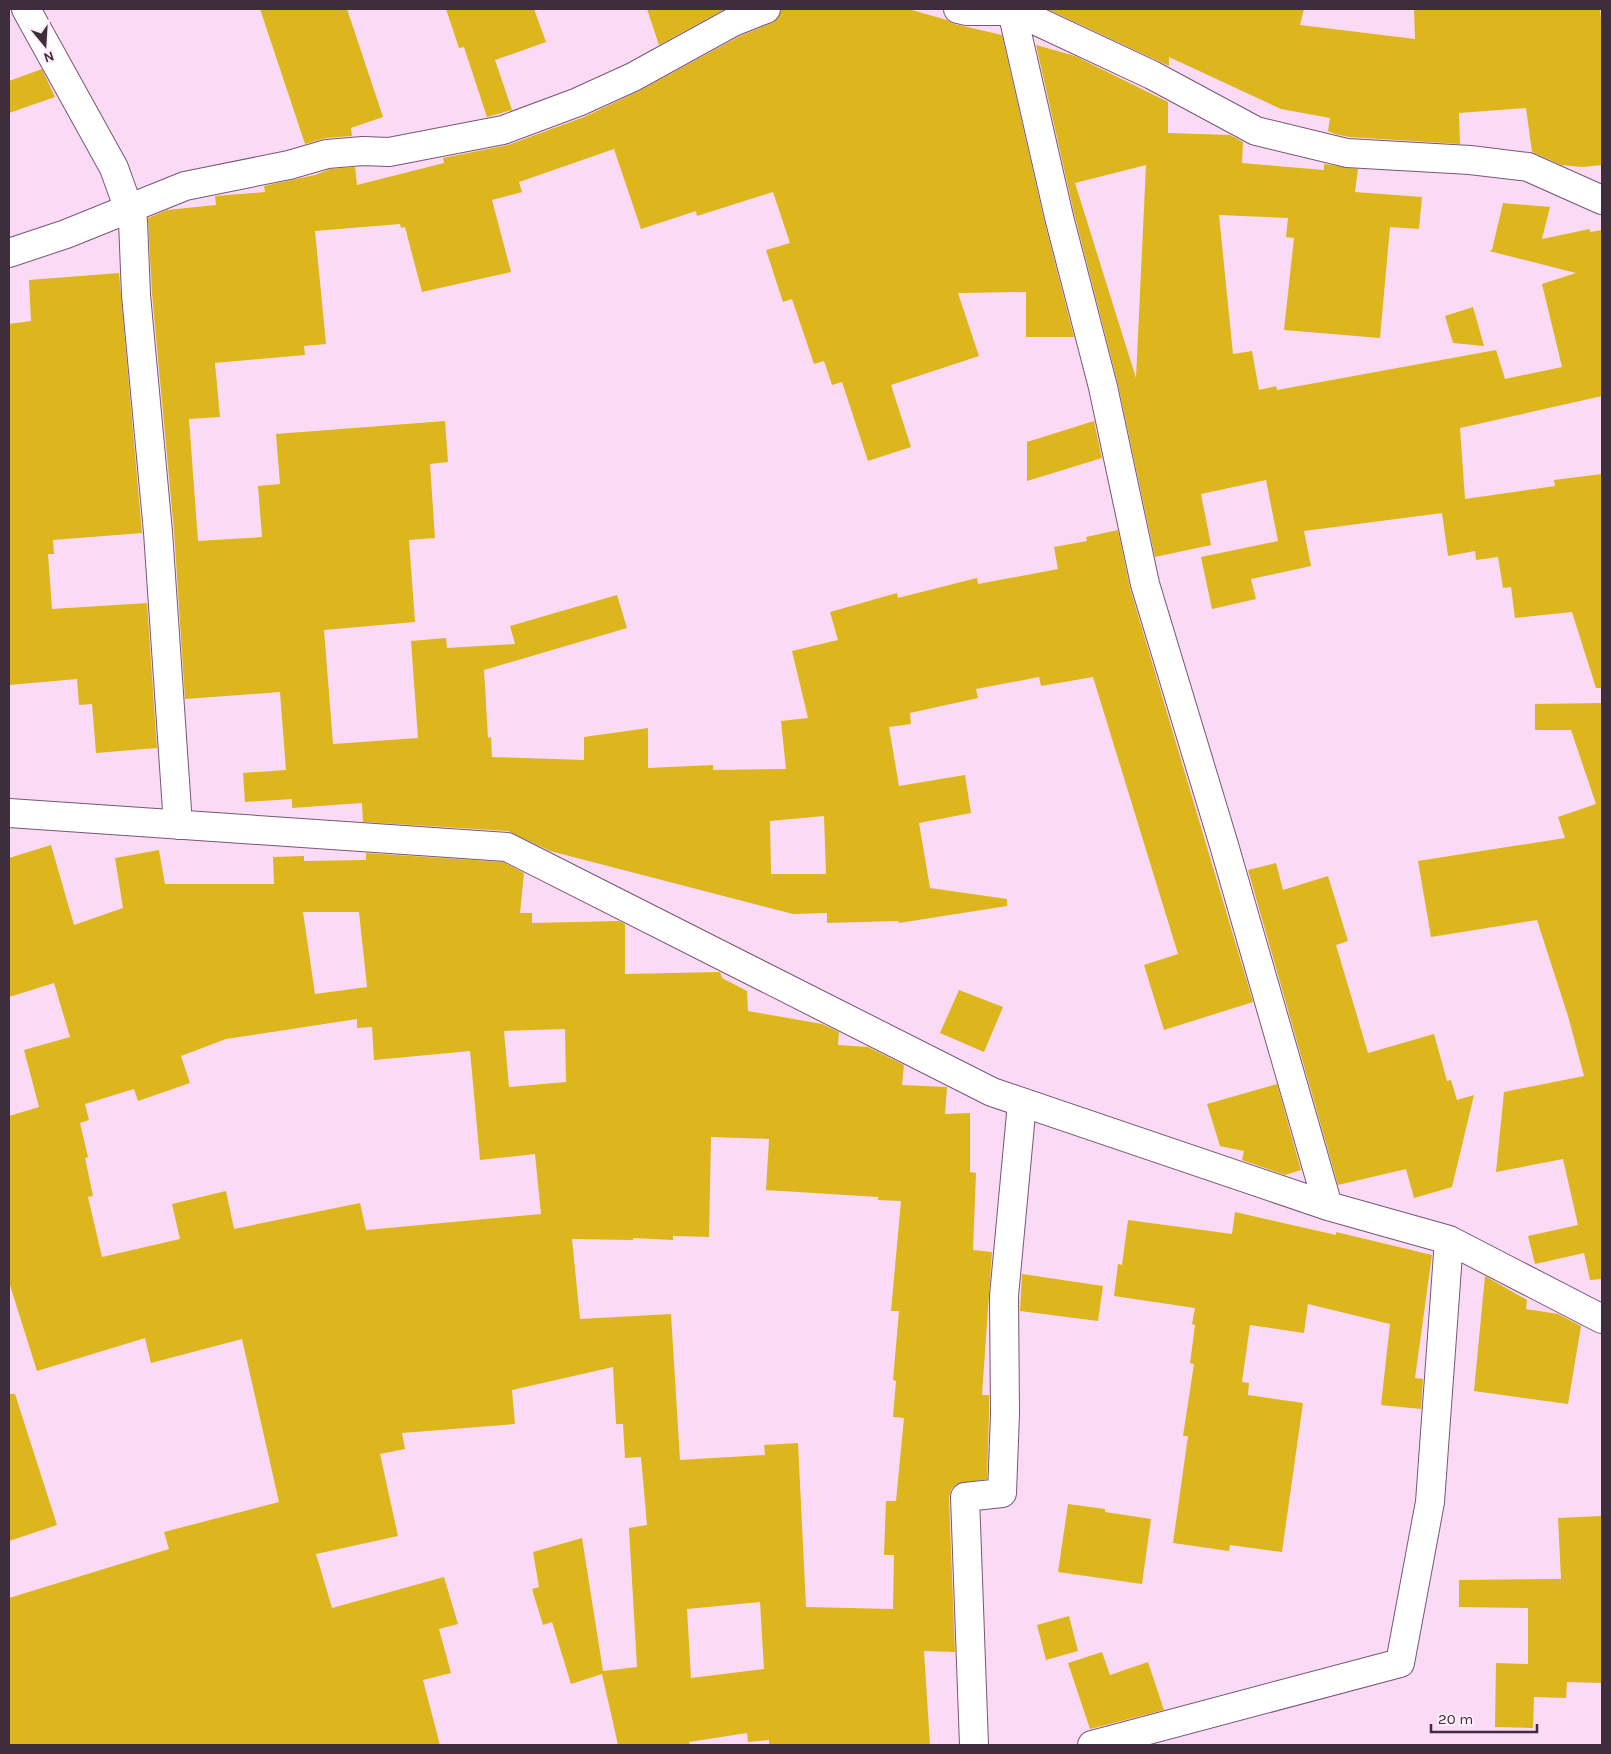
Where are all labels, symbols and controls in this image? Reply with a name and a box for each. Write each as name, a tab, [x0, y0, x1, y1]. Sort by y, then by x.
north arrow	[20, 20, 70, 70]
text: N	[41, 47, 56, 67]
scale bar	[1431, 1702, 1537, 1734]
text: 20 m	[1438, 1710, 1473, 1728]

